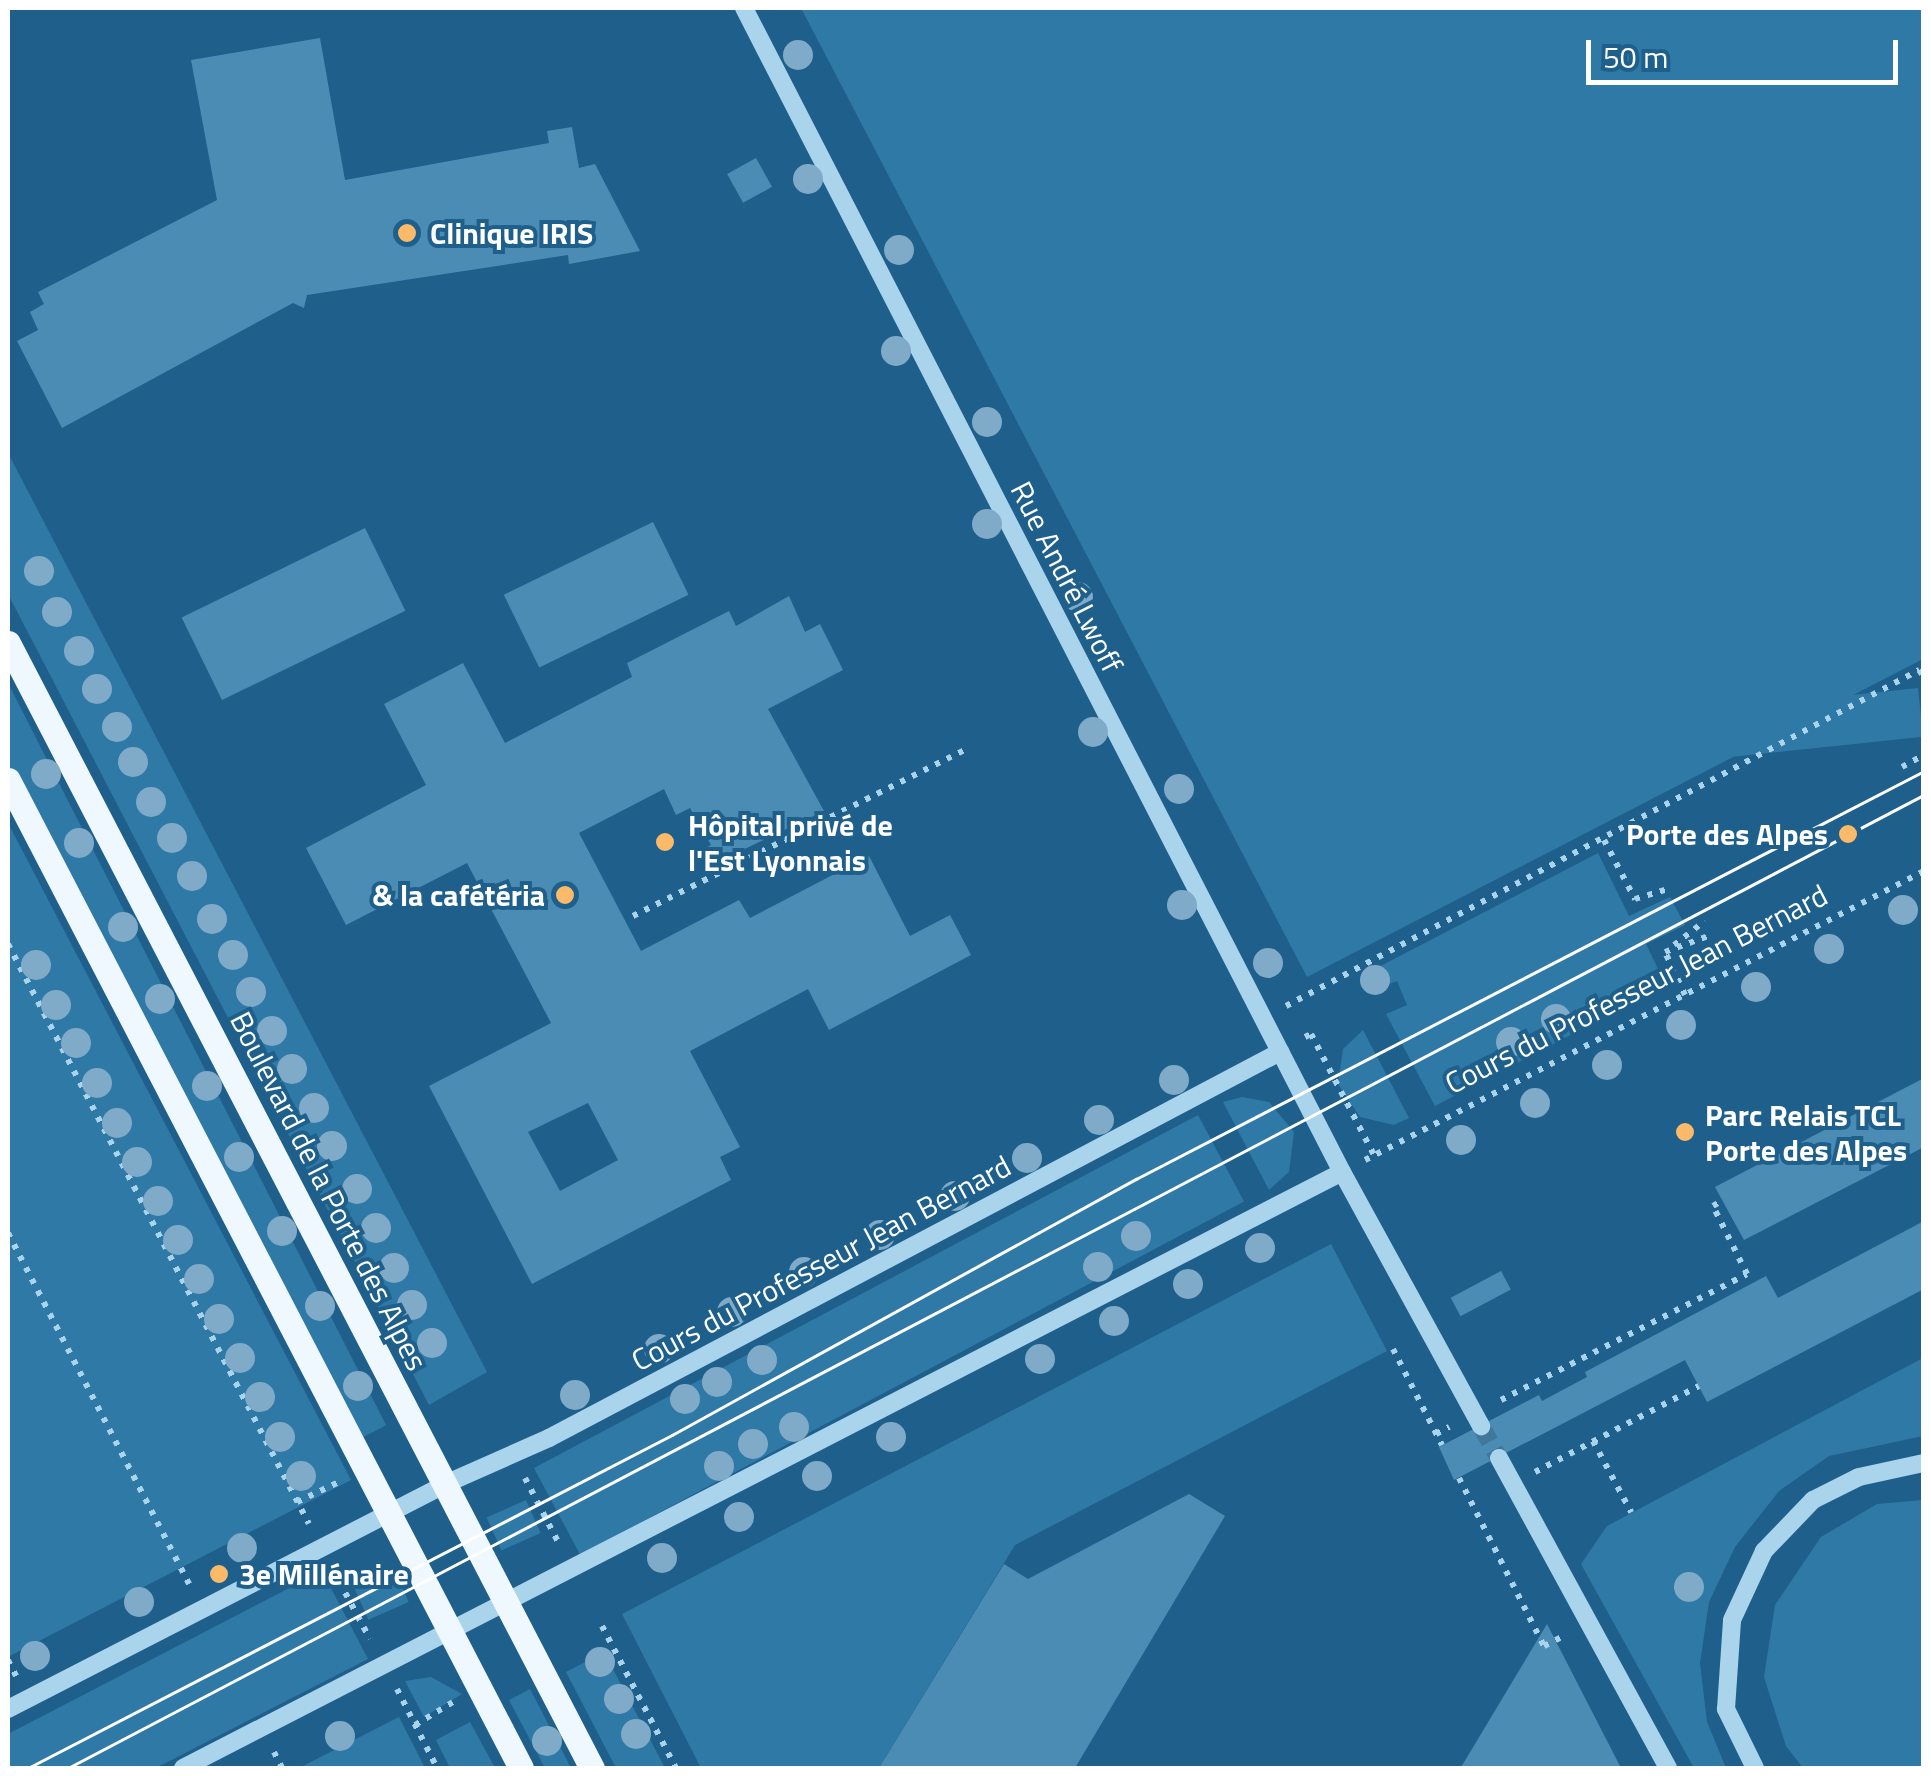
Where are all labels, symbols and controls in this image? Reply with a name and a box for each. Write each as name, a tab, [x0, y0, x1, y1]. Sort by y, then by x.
scale bar	[1591, 20, 1904, 82]
text: 50 m	[1603, 34, 1668, 80]
place label: Clinique IRIS	[430, 215, 593, 251]
marker: Clinique IRIS	[394, 220, 420, 246]
street label: Rue André Lwoff	[1003, 475, 1131, 679]
place label: Hôpital privé de l'Est Lyonnais	[688, 807, 893, 878]
place label: Porte des Alpes	[1626, 816, 1828, 852]
marker: Porte des Alpes	[1837, 823, 1859, 845]
marker: Hôpital privé de l'Est Lyonnais	[652, 829, 678, 855]
place label: & la cafétéria	[372, 877, 545, 913]
street label: Cours du Professeur Jean Bernard	[1439, 877, 1833, 1101]
marker: & la cafétéria	[554, 884, 576, 906]
street label: Boulevard de la Porte des Alpes	[223, 1006, 435, 1376]
place label: Parc Relais TCL Porte des Alpes	[1705, 1097, 1907, 1168]
marker: Parc Relais TCL Porte des Alpes	[1674, 1121, 1696, 1143]
street label: Cours du Professeur Jean Bernard	[625, 1148, 1017, 1378]
place label: 3e Millénaire	[239, 1556, 409, 1592]
marker: 3e Millénaire	[208, 1563, 230, 1585]

